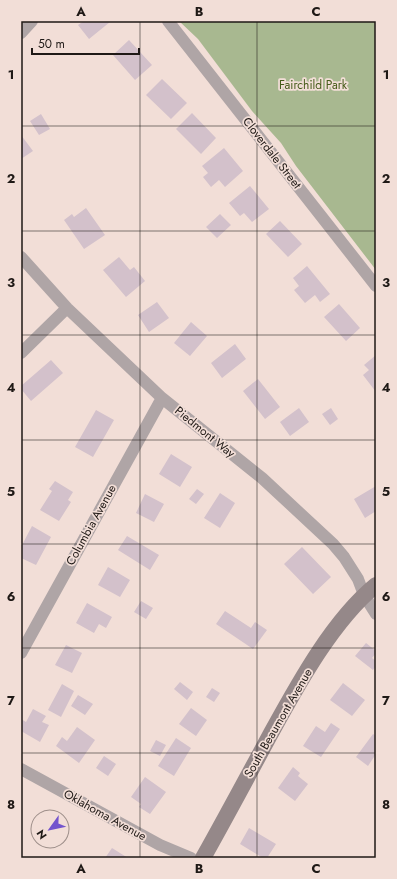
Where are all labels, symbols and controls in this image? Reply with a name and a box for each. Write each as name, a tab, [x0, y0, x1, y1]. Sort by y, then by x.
text: A	[75, 2, 86, 21]
text: B	[195, 2, 204, 21]
text: C	[311, 2, 321, 21]
scale bar	[32, 30, 139, 56]
text: 50 m	[38, 35, 65, 53]
text: 1	[8, 65, 14, 84]
text: 1	[383, 65, 389, 84]
park label: Fairchild Park	[279, 76, 348, 94]
street label: Cloverdale Street	[238, 113, 306, 193]
text: 2	[7, 169, 15, 188]
text: 2	[382, 169, 390, 188]
text: 3	[7, 273, 15, 292]
text: 3	[382, 273, 390, 292]
text: 4	[6, 378, 16, 397]
text: 4	[381, 378, 391, 397]
street label: Piedmont Way	[171, 402, 240, 462]
street label: Columbia Avenue	[61, 481, 121, 569]
text: 5	[7, 482, 15, 501]
text: 5	[382, 482, 390, 501]
text: 6	[7, 587, 16, 606]
text: 6	[382, 587, 391, 606]
street label: South Beaumont Avenue	[239, 665, 317, 781]
text: 7	[7, 691, 15, 710]
text: 7	[382, 691, 390, 710]
street label: Oklahoma Avenue	[60, 785, 150, 845]
text: 8	[7, 795, 15, 814]
text: 8	[382, 795, 390, 814]
north arrow	[30, 809, 70, 849]
text: N	[33, 826, 51, 842]
text: A	[75, 859, 86, 878]
text: B	[195, 859, 204, 878]
text: C	[311, 859, 321, 878]

